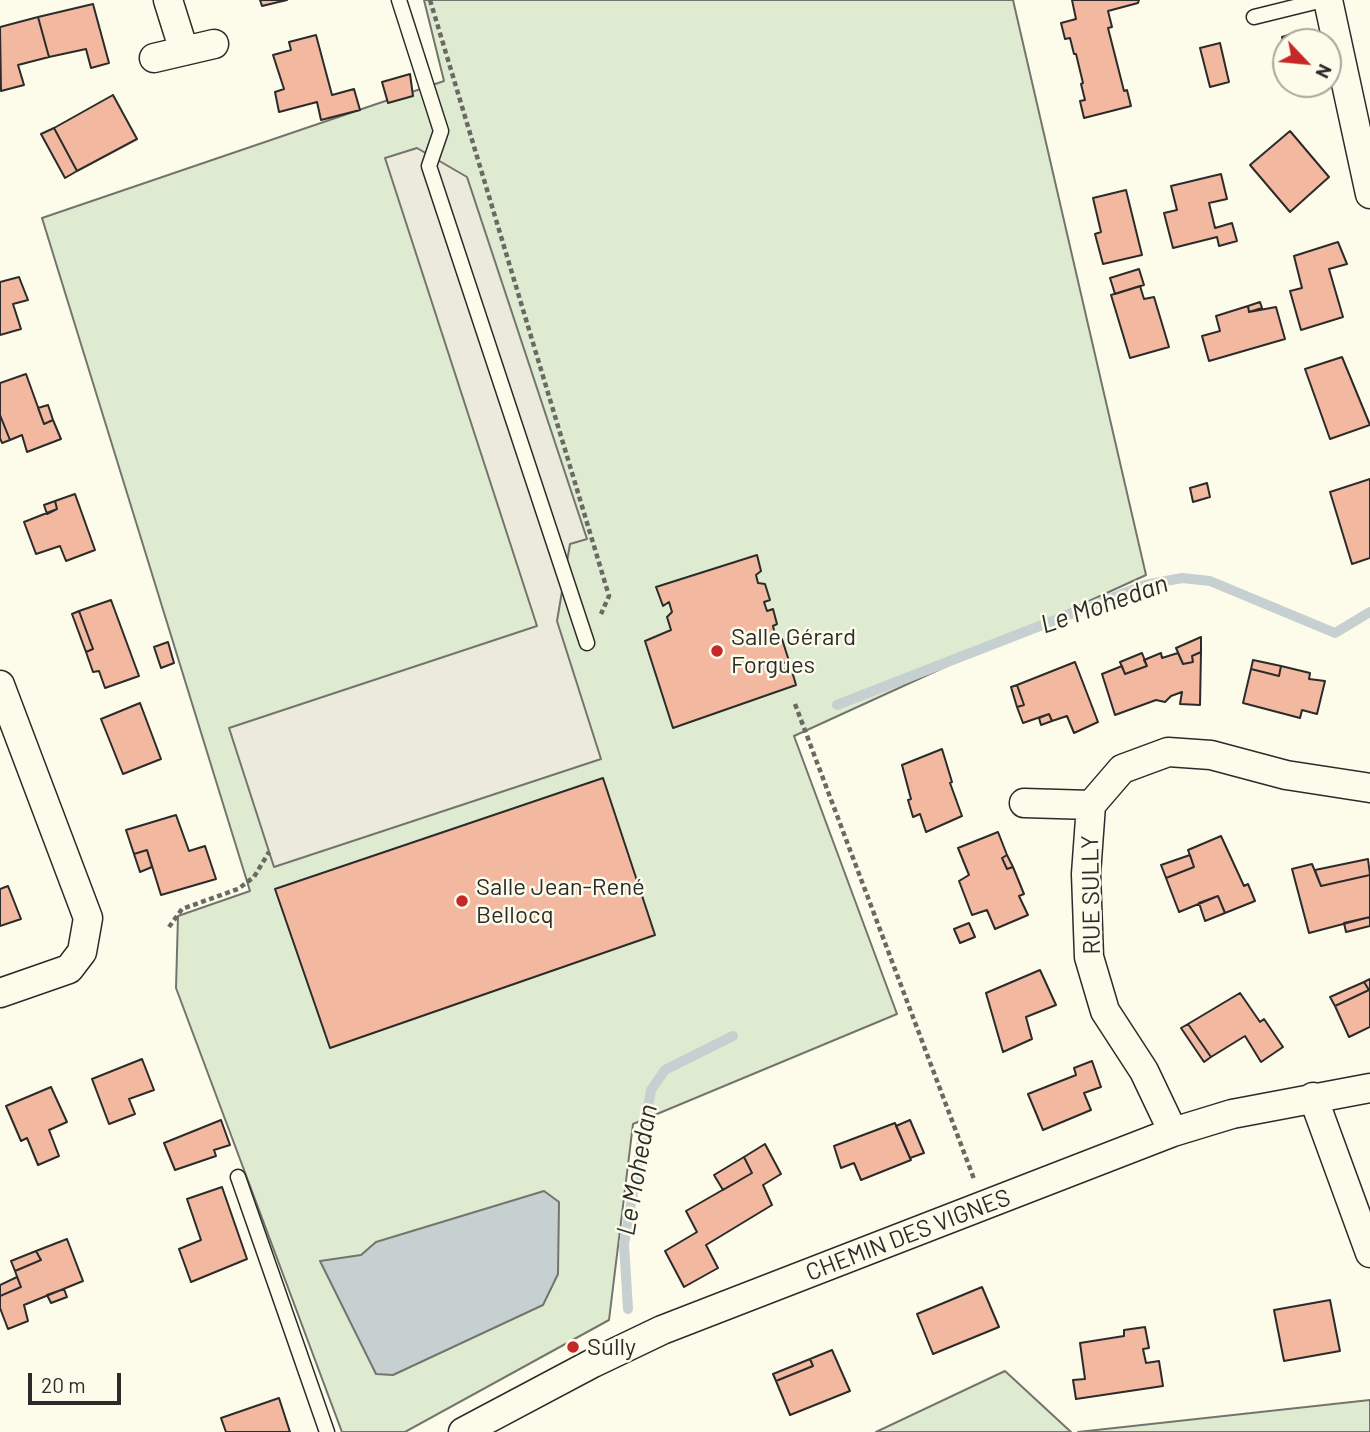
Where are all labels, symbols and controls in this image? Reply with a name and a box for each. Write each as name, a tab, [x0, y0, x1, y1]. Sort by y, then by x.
north arrow	[1272, 28, 1342, 98]
text: N	[1311, 61, 1338, 82]
water label: Le Mohedan	[1036, 568, 1172, 640]
place label: Salle Gérard Forgues	[731, 623, 856, 679]
marker: Salle Gérard Forgues	[709, 643, 725, 659]
street label: RUE SULLY	[1076, 835, 1106, 955]
place label: Salle Jean-René Bellocq	[476, 873, 645, 929]
marker: Salle Jean-René Bellocq	[454, 893, 470, 909]
water label: Le Mohedan	[610, 1102, 664, 1238]
street label: CHEMIN DES VIGNES	[802, 1183, 1014, 1287]
place label: Sully	[587, 1333, 636, 1361]
marker: Sully	[565, 1339, 581, 1355]
scale bar	[32, 1358, 124, 1402]
text: 20 m	[41, 1372, 86, 1397]

